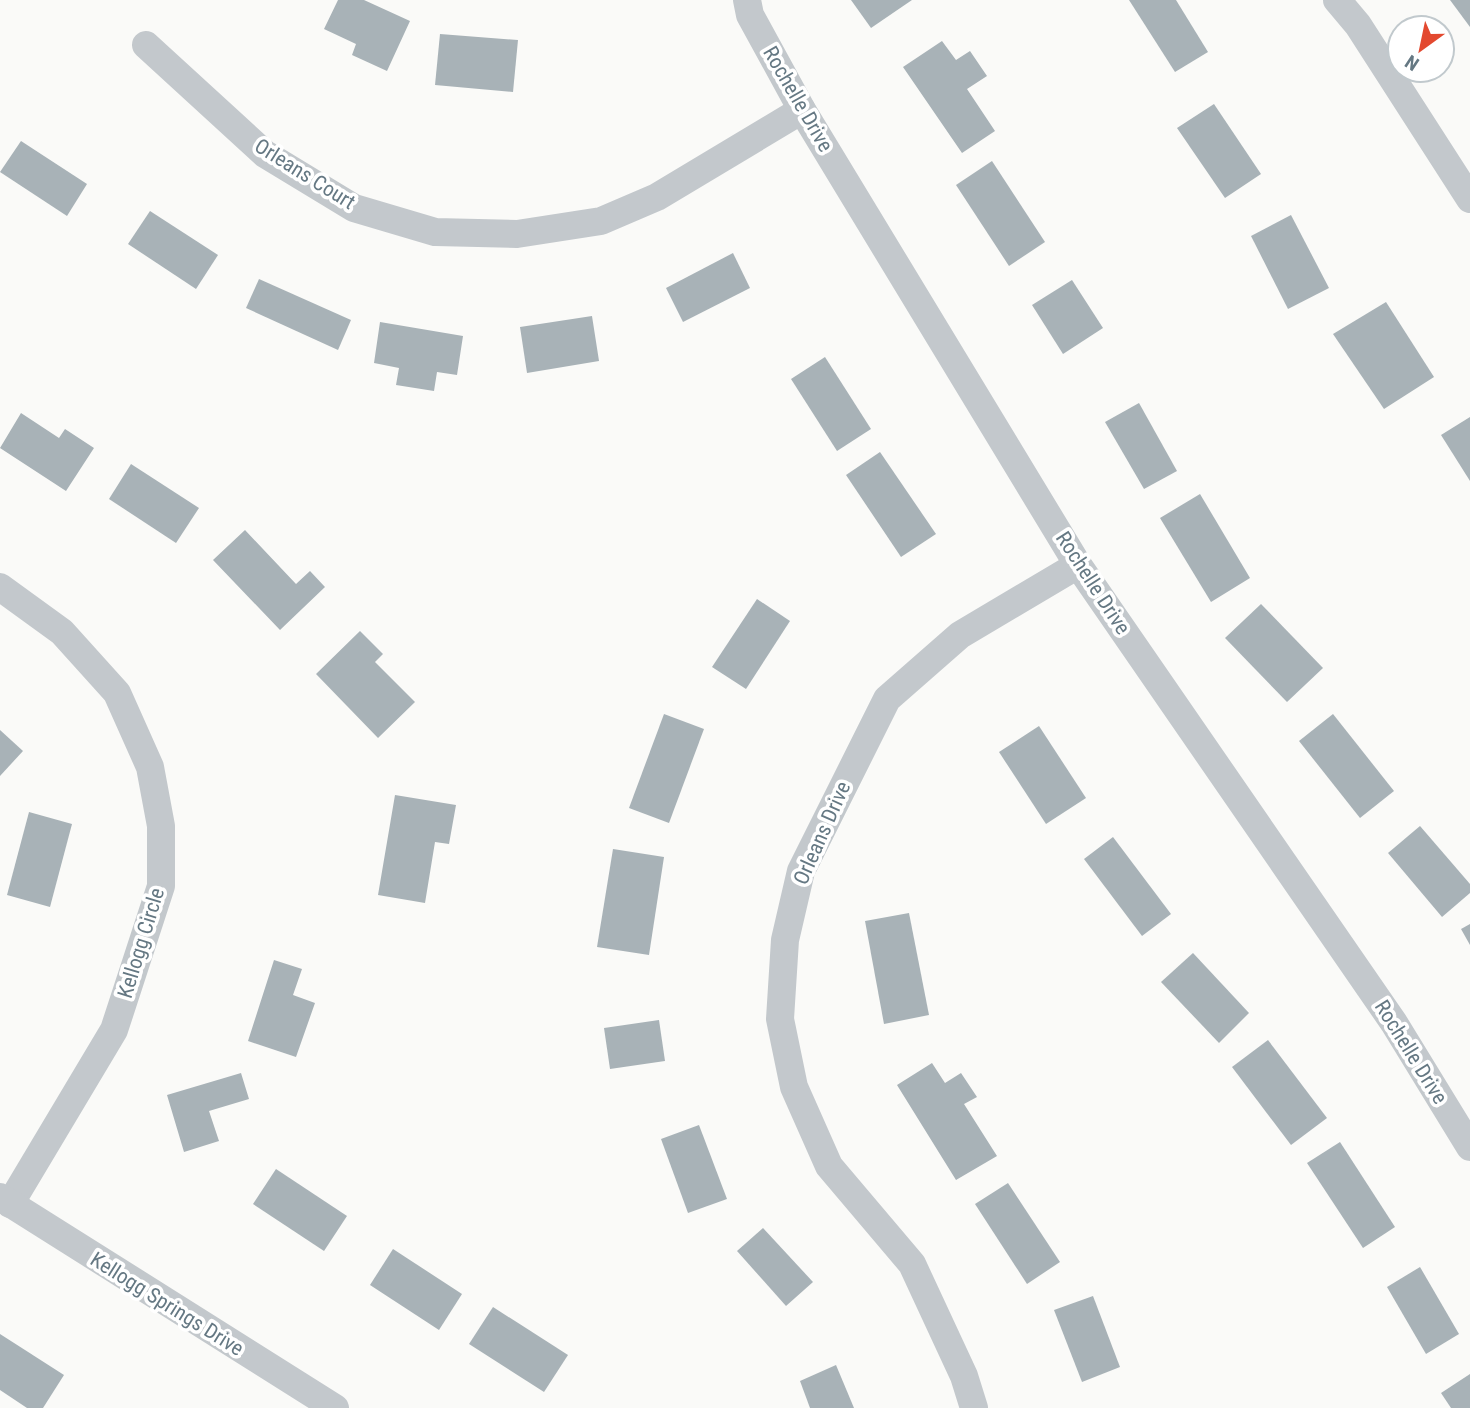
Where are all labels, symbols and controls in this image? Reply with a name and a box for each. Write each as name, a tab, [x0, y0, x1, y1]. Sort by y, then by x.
north arrow	[1386, 14, 1456, 84]
street label: Rochelle Drive	[758, 42, 838, 156]
text: N	[1401, 50, 1423, 76]
street label: Orleans Court	[250, 134, 360, 214]
street label: Rochelle Drive	[1051, 527, 1135, 639]
street label: Orleans Drive	[789, 778, 855, 888]
street label: Kellogg Circle	[113, 885, 169, 1001]
street label: Rochelle Drive	[1370, 996, 1452, 1108]
street label: Kellogg Springs Drive	[86, 1247, 248, 1361]

